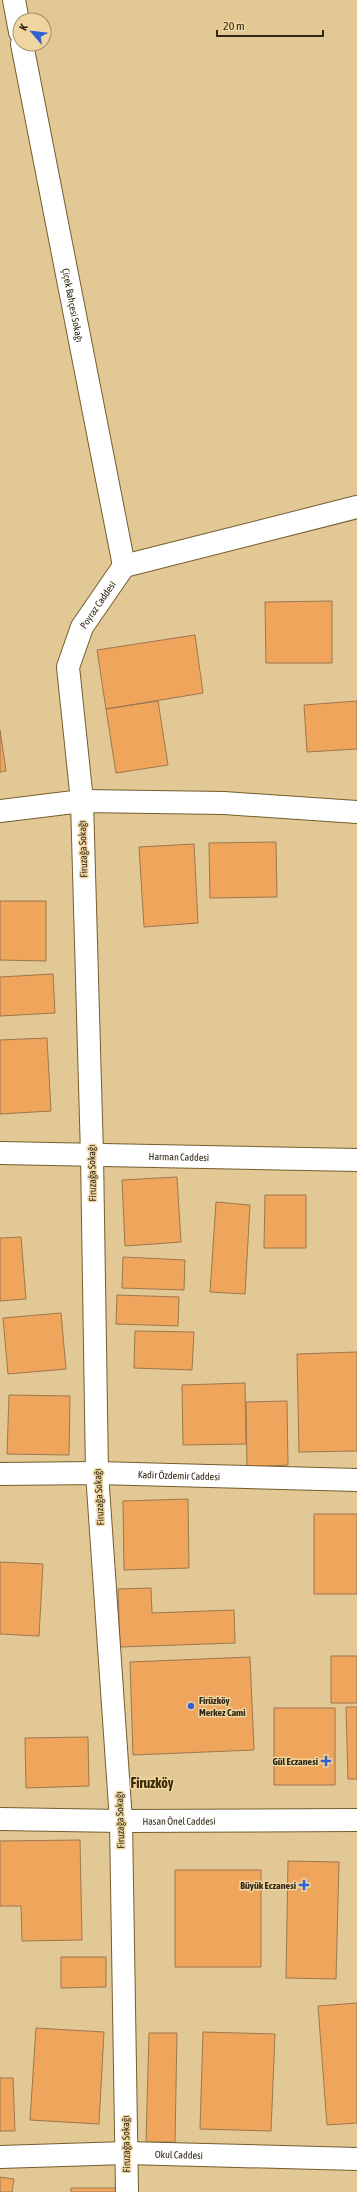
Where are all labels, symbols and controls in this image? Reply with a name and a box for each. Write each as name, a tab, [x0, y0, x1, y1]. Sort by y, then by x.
north arrow	[12, 12, 52, 52]
scale bar	[217, 12, 323, 38]
text: 20 m	[223, 19, 245, 33]
text: K	[17, 22, 30, 33]
street label: Çiçek Bahçesi Sokağı	[60, 267, 86, 343]
street label: Poyraz Caddesi	[77, 579, 118, 630]
street label: Firuzağa Sokağı	[77, 820, 89, 878]
street label: Firuzağa Sokağı	[86, 1144, 98, 1202]
street label: Harman Caddesi	[149, 1150, 209, 1163]
street label: Firuzağa Sokağı	[92, 1468, 106, 1526]
street label: Kadir Özdemir Caddesi	[138, 1469, 220, 1482]
place label: Firüzköy Merkez Cami	[199, 1695, 246, 1718]
marker: Firüzköy Merkez Cami	[186, 1701, 196, 1711]
place label: Gül Eczanesi	[272, 1756, 318, 1767]
marker: Gül Eczanesi	[321, 1756, 331, 1766]
district label: Firuzköy	[131, 1775, 174, 1791]
street label: Firuzağa Sokağı	[114, 1791, 126, 1849]
street label: Hasan Önel Caddesi	[142, 1815, 216, 1826]
place label: Büyük Eczanesi	[240, 1880, 296, 1891]
marker: Büyük Eczanesi	[299, 1880, 309, 1890]
street label: Firuzağa Sokağı	[120, 2115, 132, 2173]
street label: Okul Caddesi	[155, 2148, 203, 2160]

